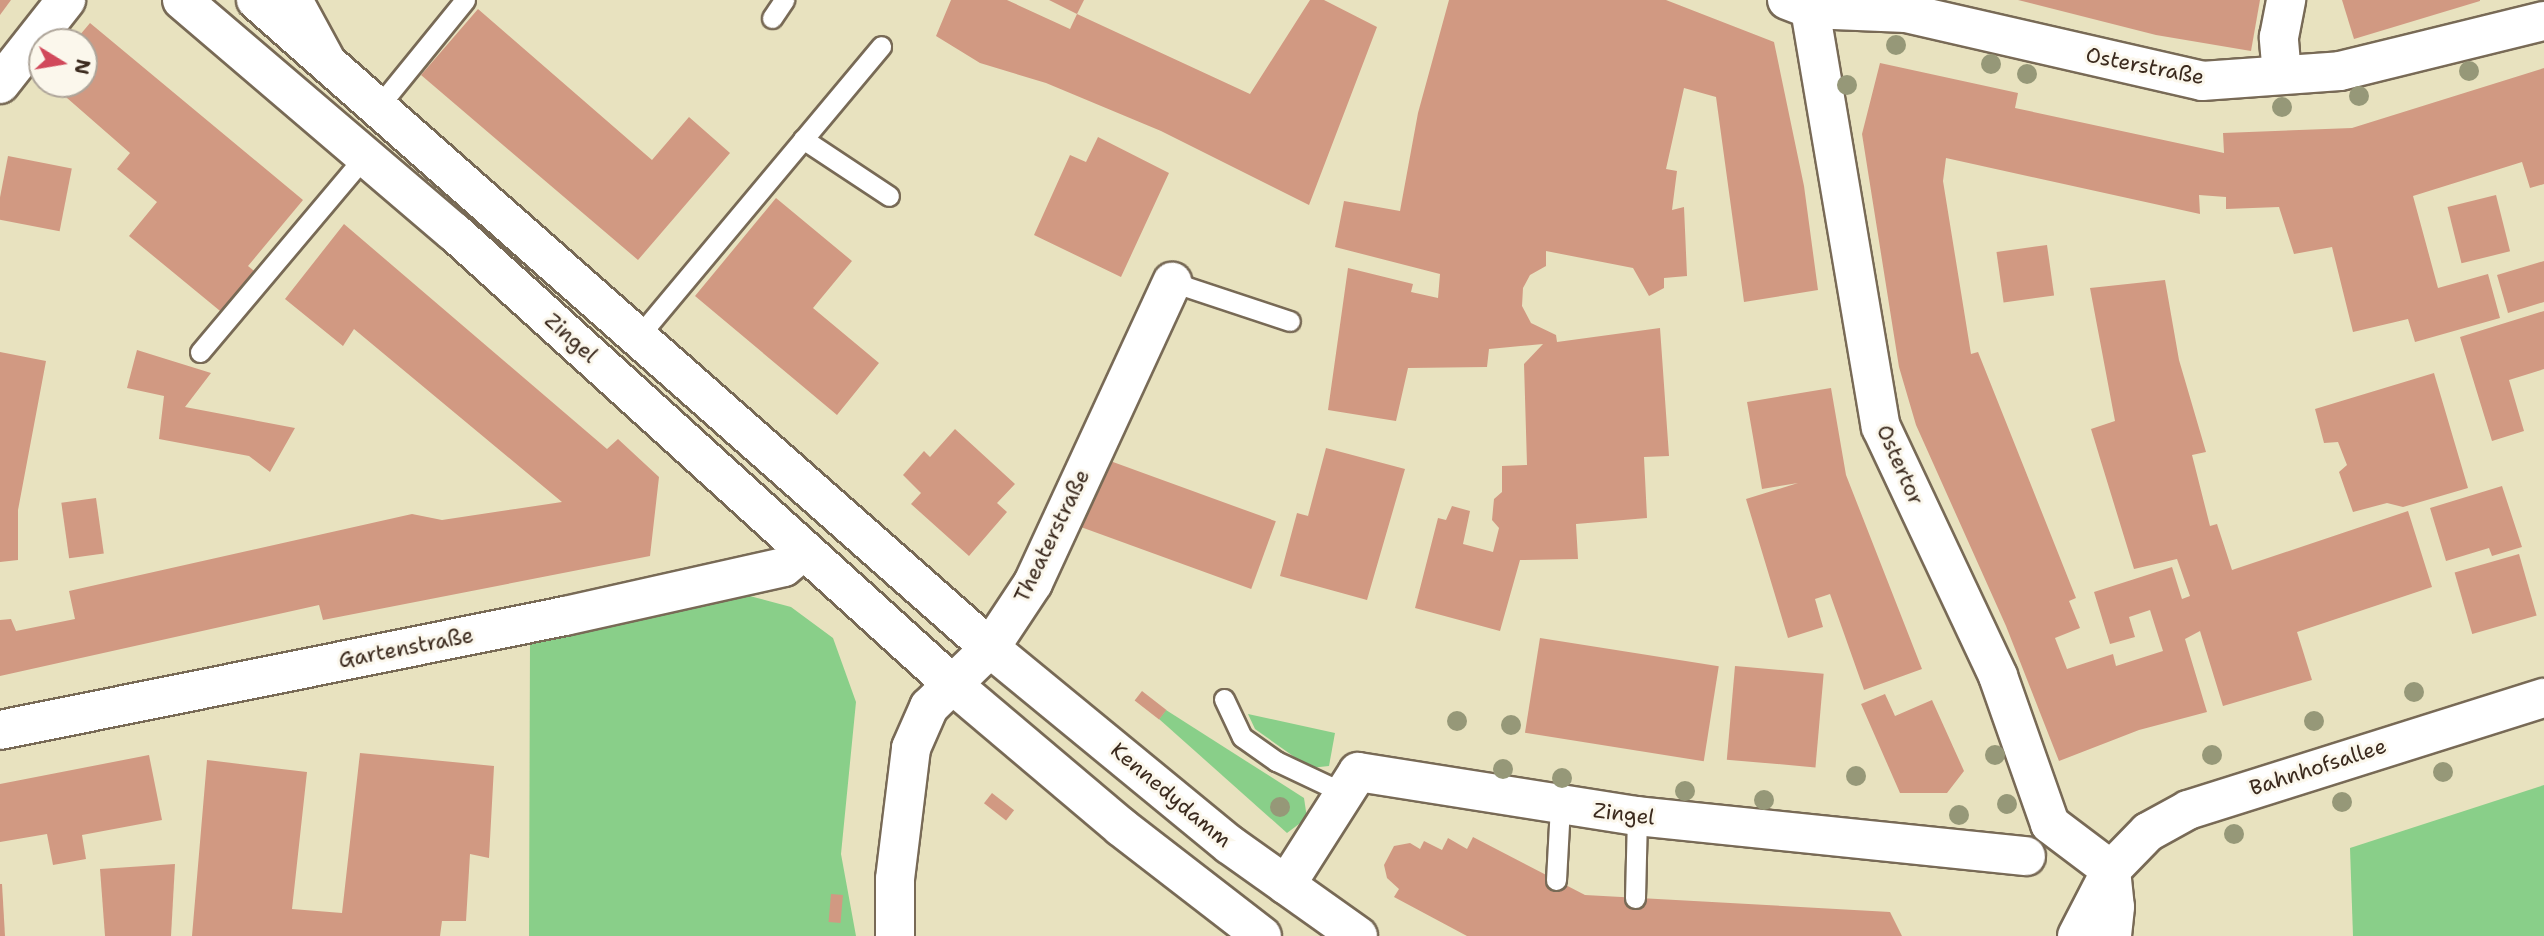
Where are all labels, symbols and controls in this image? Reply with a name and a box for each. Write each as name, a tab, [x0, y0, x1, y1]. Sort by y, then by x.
north arrow	[28, 28, 98, 98]
street label: Osterstraße	[2084, 42, 2206, 90]
text: N	[68, 57, 96, 76]
street label: Zingel	[540, 308, 602, 368]
street label: Ostertor	[1871, 421, 1929, 509]
street label: Theaterstraße	[1009, 465, 1095, 607]
street label: Gartenstraße	[336, 623, 476, 673]
street label: Bahnhofsallee	[2246, 733, 2390, 801]
street label: Kennedydamm	[1106, 737, 1236, 853]
street label: Zingel	[1592, 798, 1656, 830]

